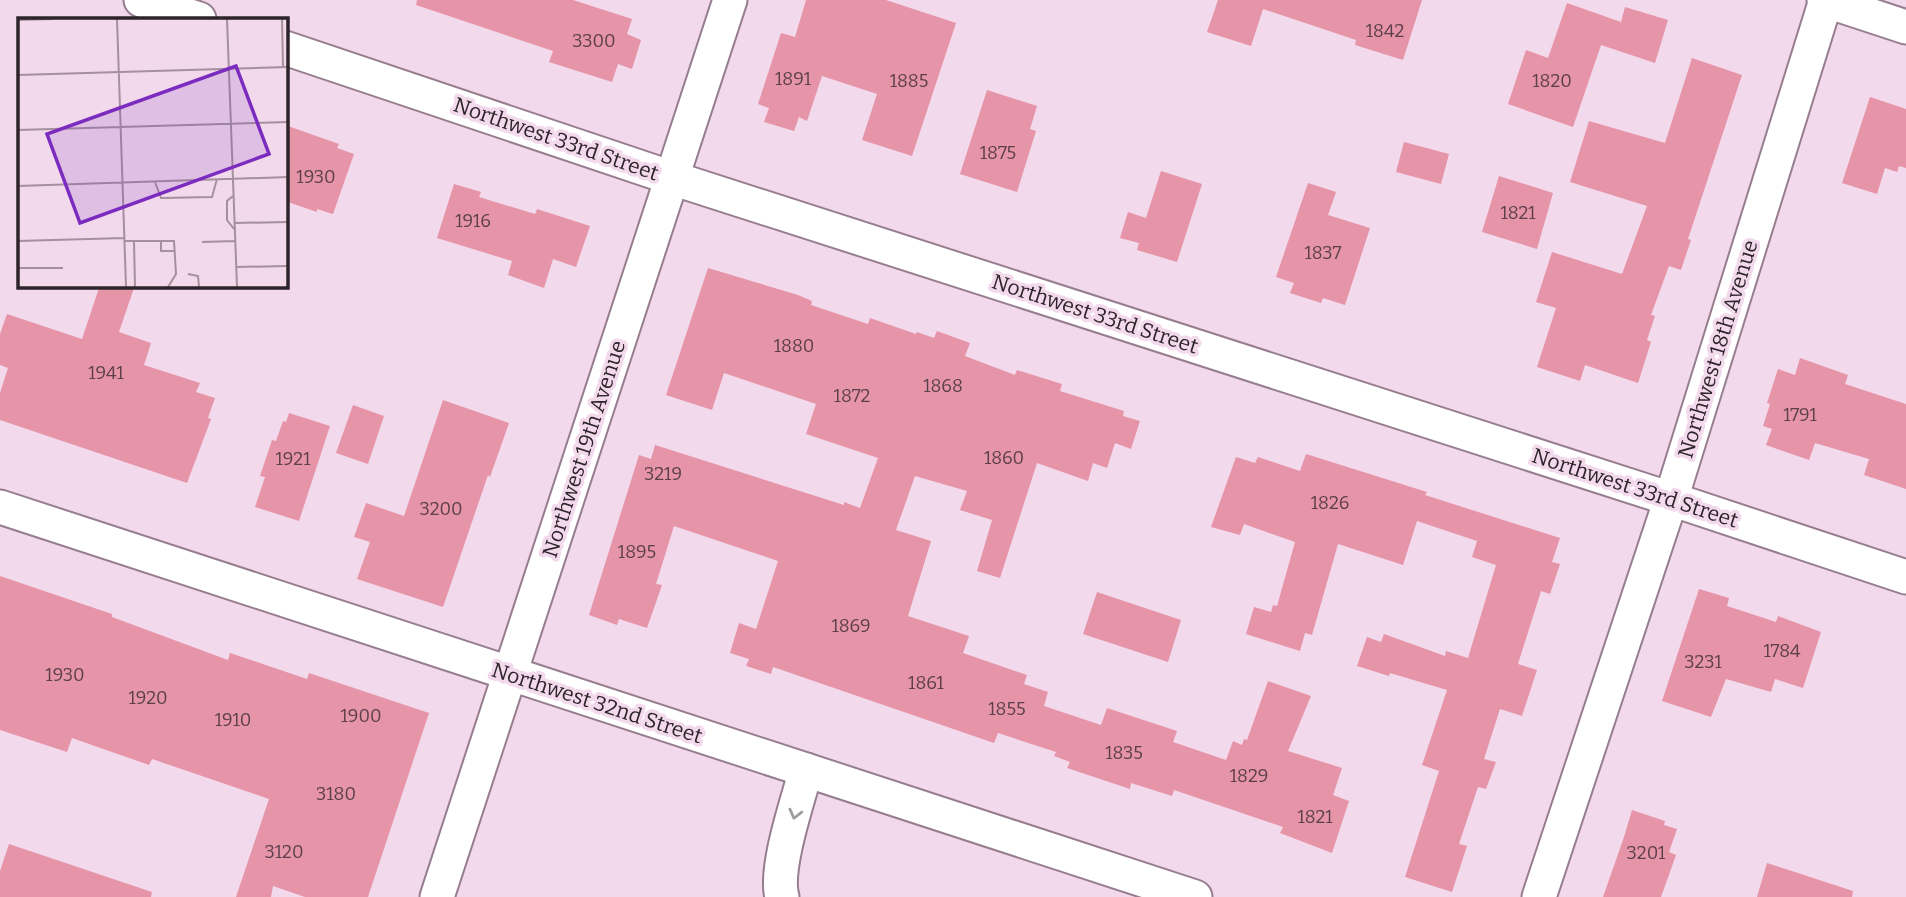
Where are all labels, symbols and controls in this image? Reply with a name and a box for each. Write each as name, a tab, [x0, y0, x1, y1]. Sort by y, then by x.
inset map	[18, 18, 287, 287]
house number: 1842	[1366, 20, 1404, 42]
house number: 3300	[572, 30, 616, 52]
house number: 1891	[775, 68, 812, 90]
house number: 1885	[890, 70, 928, 92]
house number: 1820	[1532, 70, 1572, 92]
street label: Northwest 33rd Street	[450, 92, 662, 186]
house number: 1875	[980, 142, 1016, 164]
house number: 1930	[296, 166, 336, 188]
house number: 1821	[1500, 202, 1536, 224]
house number: 1916	[455, 210, 491, 232]
street label: Northwest 18th Avenue	[1672, 237, 1764, 461]
house number: 1837	[1304, 242, 1342, 264]
street label: Northwest 33rd Street	[989, 268, 1202, 360]
house number: 1880	[774, 335, 814, 357]
street label: Northwest 19th Avenue	[537, 337, 631, 561]
house number: 1941	[88, 362, 125, 384]
house number: 1868	[923, 375, 963, 397]
house number: 1872	[834, 385, 870, 407]
house number: 1791	[1783, 404, 1818, 426]
street label: Northwest 33rd Street	[1529, 442, 1742, 534]
house number: 1860	[984, 447, 1024, 469]
house number: 1921	[276, 448, 311, 470]
house number: 3219	[644, 463, 682, 485]
house number: 1826	[1311, 492, 1349, 514]
house number: 3200	[419, 498, 463, 520]
house number: 1895	[618, 541, 656, 563]
house number: 1869	[831, 615, 871, 637]
house number: 1784	[1763, 640, 1801, 662]
house number: 3231	[1684, 651, 1722, 673]
street label: Northwest 32nd Street	[488, 657, 706, 749]
house number: 1930	[45, 664, 85, 686]
house number: 1861	[908, 672, 945, 694]
house number: 1920	[128, 687, 168, 709]
house number: 1855	[988, 698, 1026, 720]
house number: 1900	[341, 705, 381, 727]
house number: 1910	[215, 709, 251, 731]
house number: 1835	[1105, 742, 1143, 764]
house number: 1829	[1230, 765, 1268, 787]
house number: 3180	[316, 783, 356, 805]
house number: 1821	[1297, 806, 1333, 828]
one-way arrow	[789, 808, 803, 820]
house number: 3120	[265, 841, 303, 863]
house number: 3201	[1627, 842, 1666, 864]

